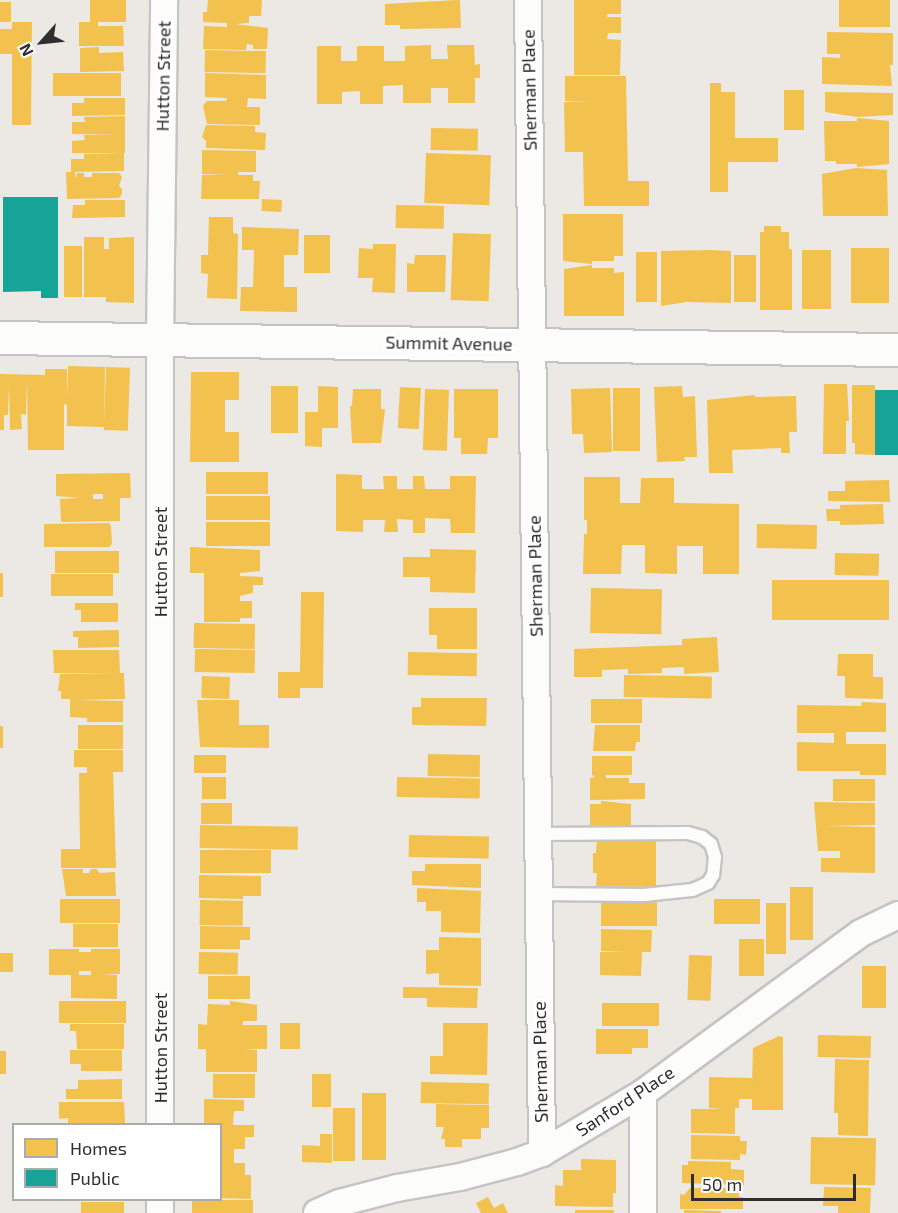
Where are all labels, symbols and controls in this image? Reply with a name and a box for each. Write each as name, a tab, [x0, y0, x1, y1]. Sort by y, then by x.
north arrow	[12, 12, 72, 72]
street label: Hutton Street	[151, 20, 175, 132]
street label: Sherman Place	[517, 29, 541, 151]
text: N	[14, 41, 37, 60]
street label: Summit Avenue	[385, 331, 513, 355]
street label: Hutton Street	[149, 507, 171, 617]
street label: Sherman Place	[523, 515, 547, 637]
street label: Hutton Street	[149, 993, 171, 1103]
street label: Sherman Place	[528, 1001, 552, 1123]
street label: Sanford Place	[572, 1061, 678, 1141]
legend	[12, 1123, 222, 1201]
text: Homes	[70, 1137, 127, 1159]
scale bar	[694, 1162, 859, 1200]
text: Public	[70, 1167, 120, 1189]
text: 50 m	[702, 1173, 742, 1195]

